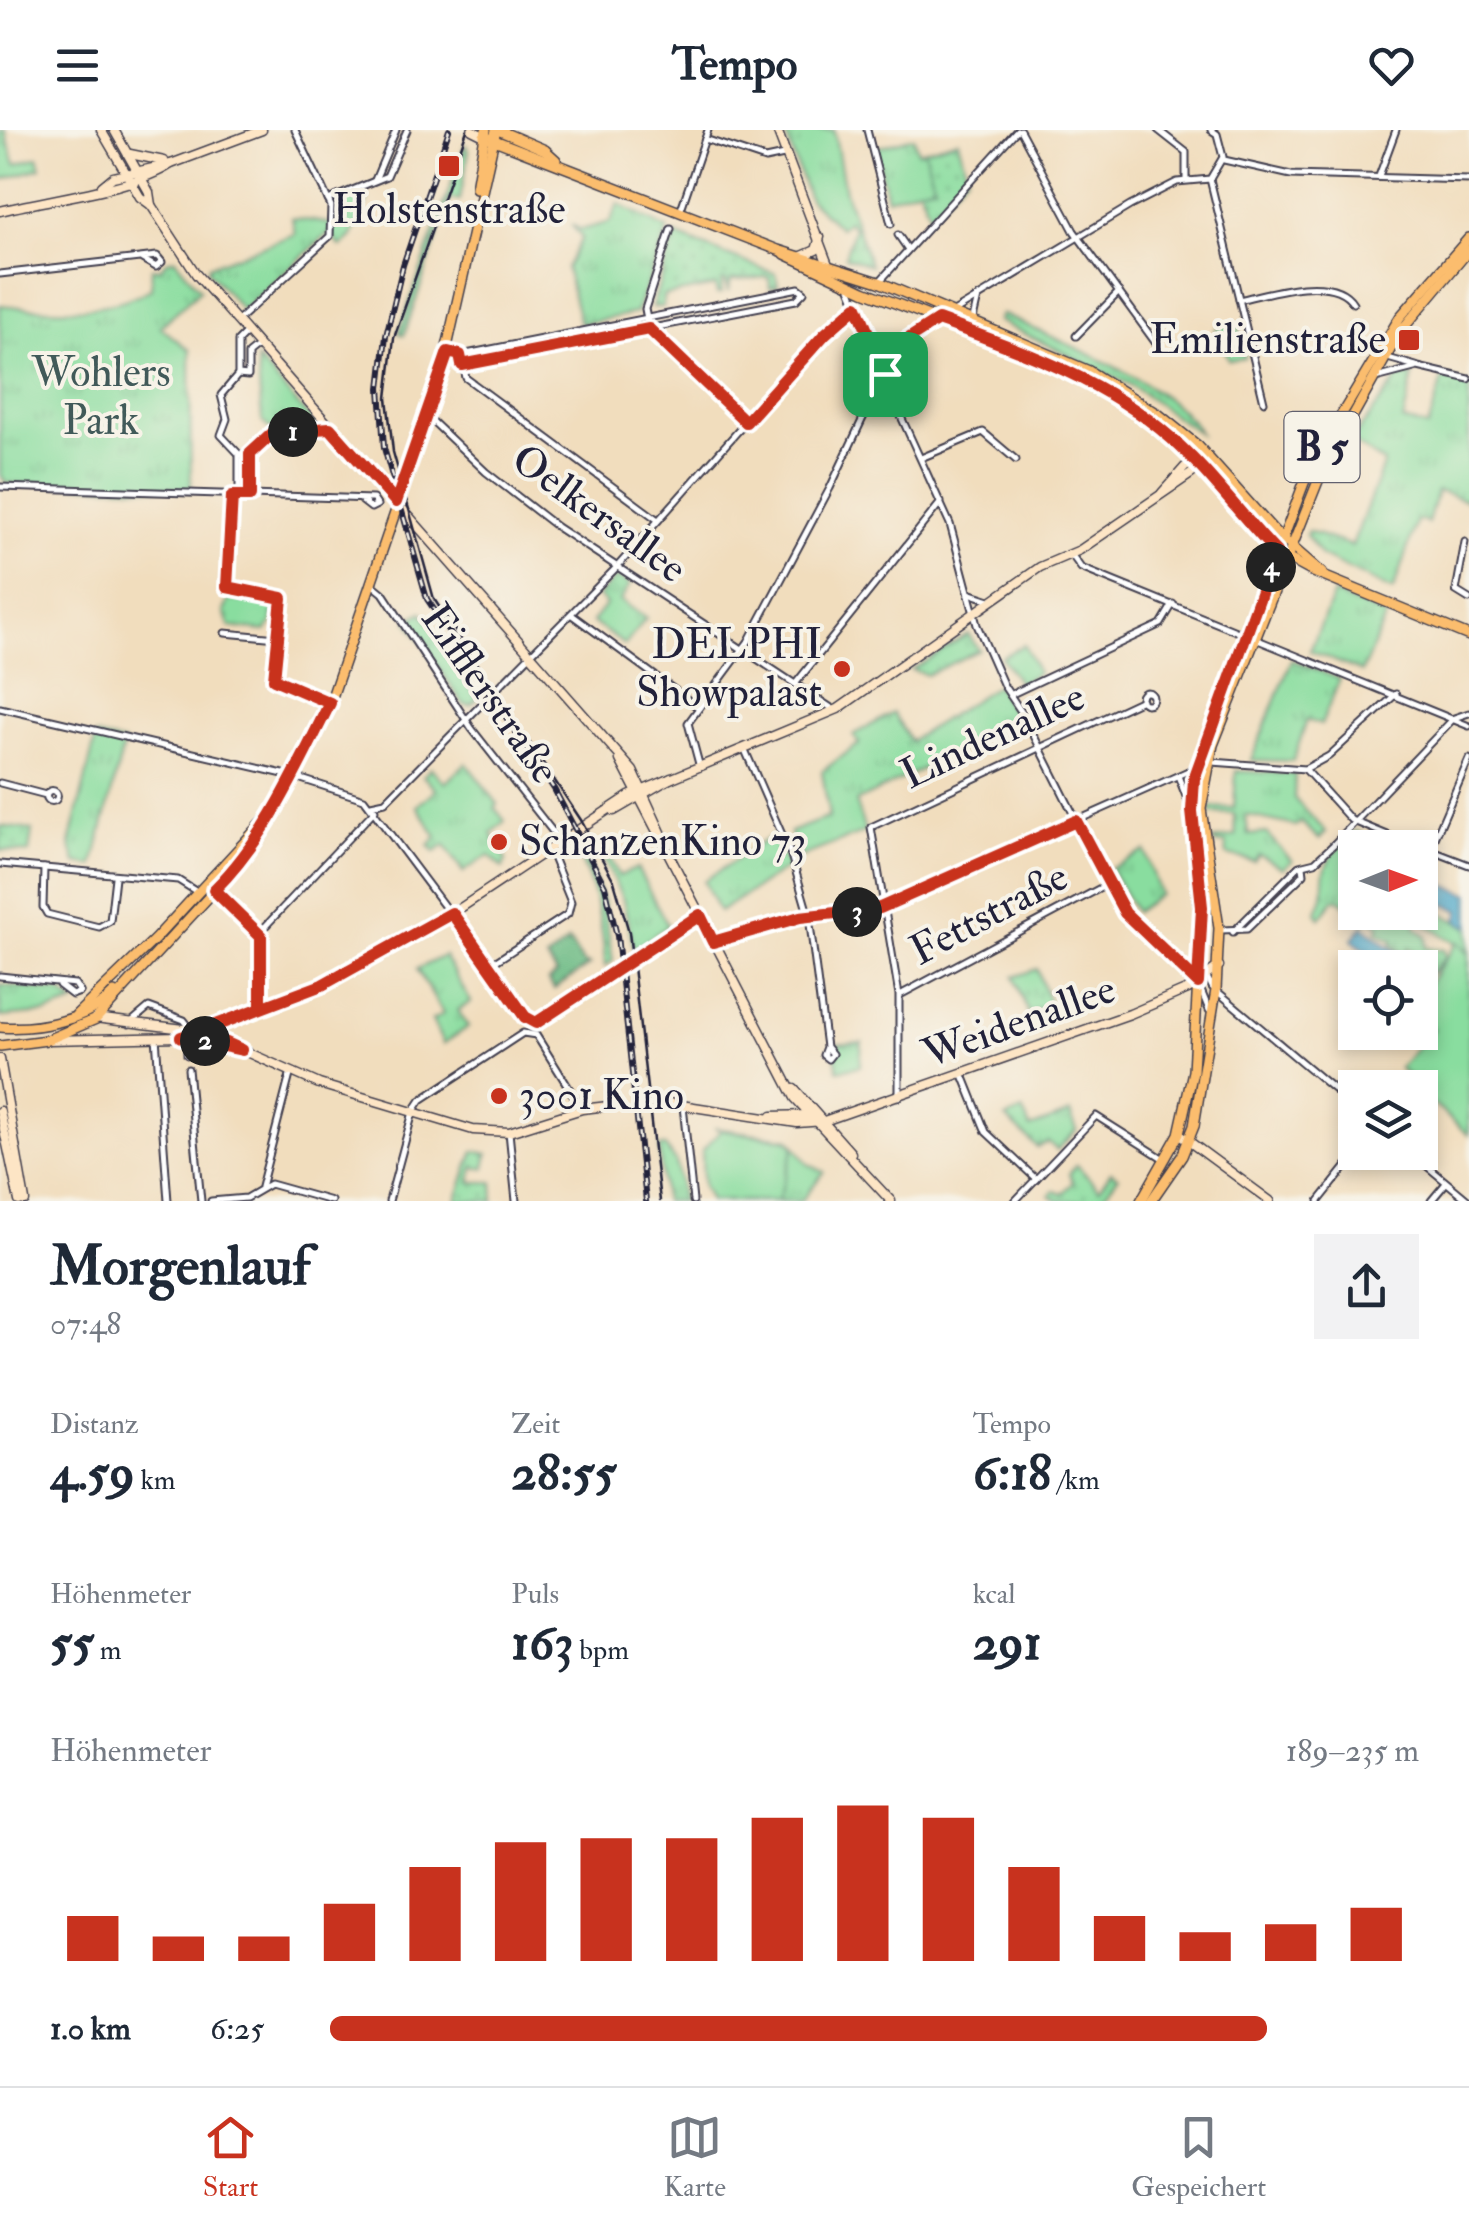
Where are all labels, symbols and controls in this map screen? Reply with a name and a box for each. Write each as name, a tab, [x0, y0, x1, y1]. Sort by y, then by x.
text: Tempo	[672, 37, 797, 93]
icon: menu	[50, 38, 105, 93]
icon: heart	[1364, 38, 1419, 93]
marker: Holstenstraße	[436, 153, 462, 179]
place label: Holstenstraße	[332, 184, 566, 236]
place label: Emilienstraße	[1150, 314, 1386, 366]
marker: Emilienstraße	[1396, 327, 1422, 353]
pin	[843, 332, 928, 417]
park label: Wohlers Park	[30, 347, 171, 447]
icon: arrive	[858, 347, 913, 402]
pin: 1	[268, 407, 318, 457]
road number: B 5	[1284, 412, 1360, 482]
text: 1	[288, 414, 298, 449]
street label: Oelkersallee	[501, 433, 697, 595]
pin: 4	[1246, 542, 1296, 592]
text: 4	[1263, 549, 1279, 584]
street label: Eifflerstraße	[409, 594, 571, 794]
place label: DELPHI Showpalast	[636, 619, 822, 719]
marker: DELPHI Showpalast	[831, 658, 853, 680]
street label: Lindenallee	[893, 671, 1093, 801]
place label: SchanzenKino 73	[519, 816, 806, 868]
north arrow	[1338, 830, 1438, 930]
map controls	[1338, 830, 1438, 1170]
marker: SchanzenKino 73	[488, 831, 510, 853]
street label: Fettstraße	[901, 851, 1077, 977]
pin: 3	[832, 887, 882, 937]
text: 3	[852, 894, 862, 929]
button: locate	[1338, 950, 1438, 1050]
street label: Weidenallee	[915, 963, 1122, 1081]
pin: 2	[180, 1016, 230, 1066]
text: 2	[198, 1023, 212, 1058]
place label: 3001 Kino	[519, 1070, 684, 1122]
button: layers	[1338, 1070, 1438, 1170]
marker: 3001 Kino	[488, 1085, 510, 1107]
text: Morgenlauf	[50, 1232, 310, 1301]
button: share	[1314, 1234, 1419, 1339]
text: 07:48	[50, 1304, 121, 1344]
text: Distanz	[50, 1407, 138, 1442]
text: Zeit	[511, 1407, 560, 1442]
text: Tempo	[973, 1407, 1051, 1442]
text: 4.59	[50, 1442, 135, 1505]
text: 28:55	[511, 1442, 616, 1505]
text: 6:18	[973, 1442, 1052, 1505]
text: km	[135, 1463, 175, 1498]
text: /km	[1052, 1463, 1100, 1498]
text: Höhenmeter	[50, 1577, 191, 1612]
text: Puls	[511, 1577, 559, 1612]
text: kcal	[973, 1577, 1016, 1612]
text: 55	[50, 1612, 94, 1675]
text: 163	[511, 1612, 573, 1675]
text: 291	[973, 1612, 1041, 1675]
text: m	[94, 1633, 122, 1668]
text: bpm	[573, 1633, 629, 1668]
text: Höhenmeter	[50, 1731, 211, 1771]
text: 189–235 m	[1286, 1731, 1419, 1771]
text: 1.0 km	[50, 2009, 131, 2049]
text: 6:25	[210, 2009, 264, 2049]
tab: Start	[203, 2110, 258, 2205]
tab: Karte	[664, 2110, 726, 2205]
tab: Gespeichert	[1131, 2110, 1266, 2205]

